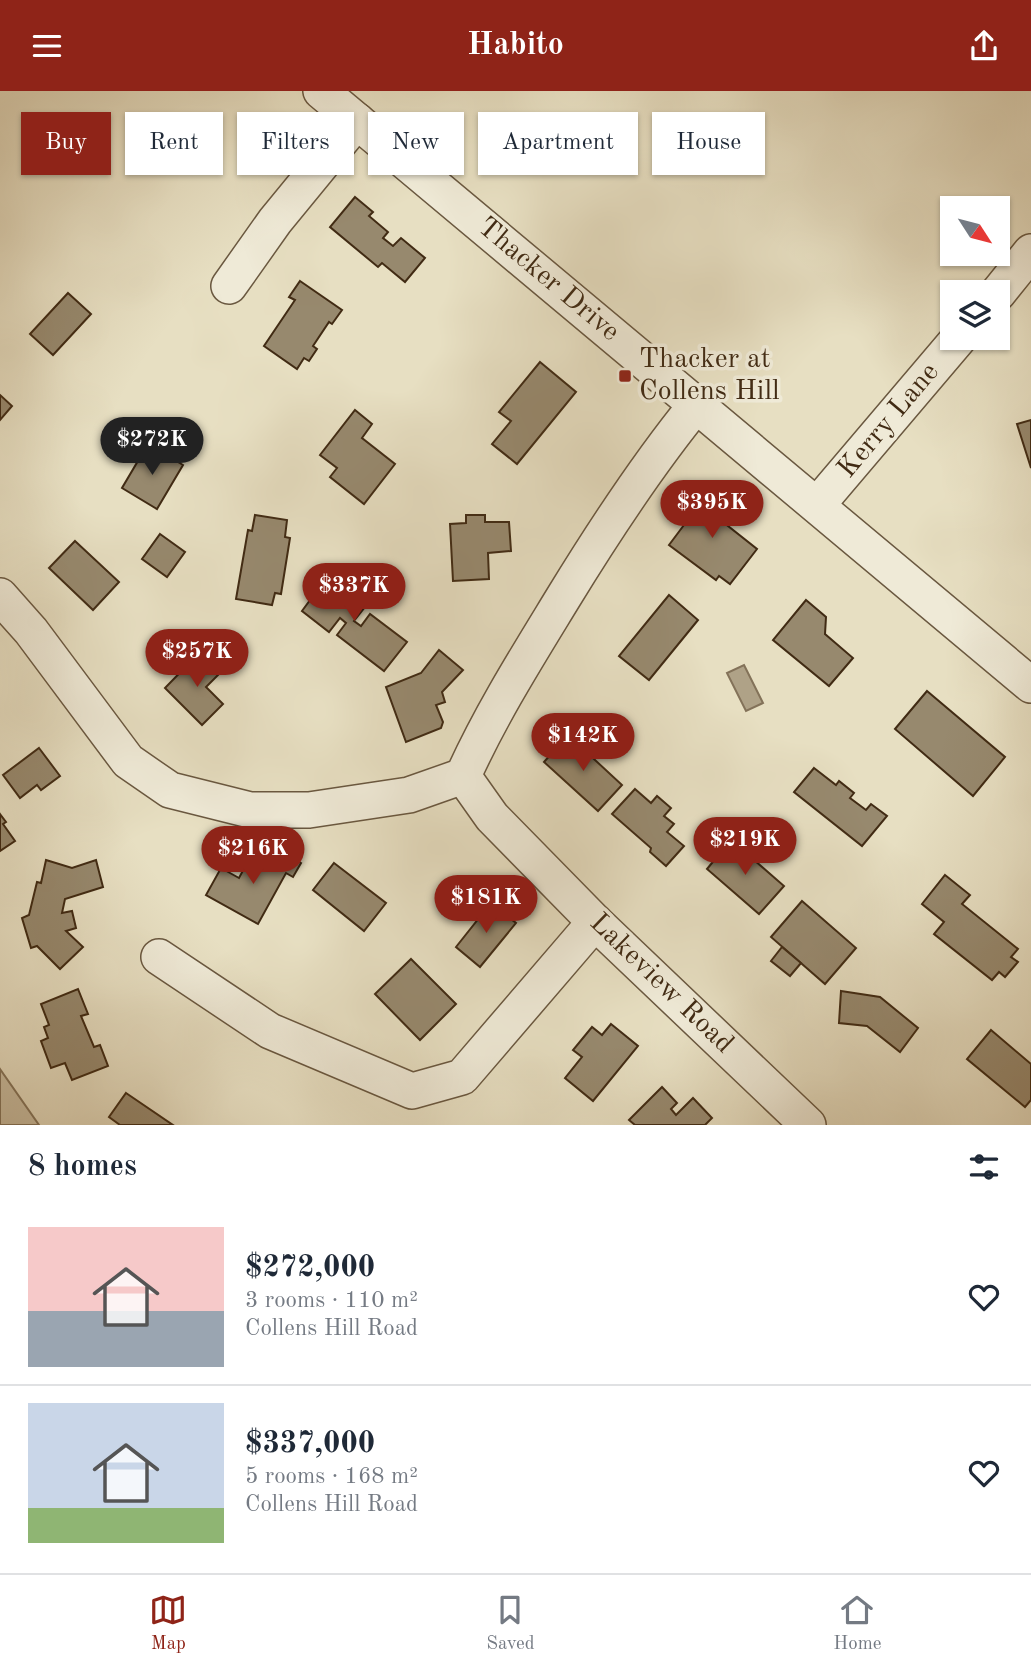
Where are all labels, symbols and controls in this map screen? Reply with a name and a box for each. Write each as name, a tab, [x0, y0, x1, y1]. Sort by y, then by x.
icon: menu	[28, 27, 66, 65]
icon: share	[965, 27, 1003, 65]
text: Habito	[467, 30, 564, 62]
chip: Buy	[21, 112, 111, 175]
chip: Rent	[125, 112, 223, 175]
chip: Filters	[237, 112, 354, 175]
chip: New	[368, 112, 464, 175]
chip: Apartment	[478, 112, 638, 175]
chip: House	[652, 112, 765, 175]
north arrow	[940, 196, 1010, 266]
map controls	[940, 196, 1010, 350]
street label: Thacker Drive	[472, 213, 624, 347]
button: layers	[940, 280, 1010, 350]
place label: Thacker at Collens Hill	[639, 346, 780, 406]
street label: Kerry Lane	[833, 358, 945, 484]
marker: Thacker at Collens Hill	[617, 368, 633, 384]
pin: $272K	[103, 417, 201, 477]
text: $272K	[116, 428, 188, 451]
pin: $395K	[663, 481, 761, 540]
text: $395K	[676, 491, 748, 514]
pin: $337K	[305, 563, 403, 623]
text: $337K	[318, 574, 390, 597]
pin: $257K	[148, 629, 246, 689]
text: $257K	[161, 640, 233, 663]
pin: $142K	[534, 713, 632, 773]
text: $142K	[547, 724, 619, 747]
pin: $219K	[696, 817, 794, 877]
pin: $216K	[204, 827, 302, 886]
text: $219K	[709, 828, 781, 851]
text: $216K	[217, 837, 289, 860]
pin: $181K	[437, 875, 535, 935]
text: $181K	[450, 886, 522, 909]
street label: Lakeview Road	[584, 909, 738, 1059]
icon: filters	[965, 1148, 1003, 1186]
text: 8 homes	[28, 1152, 137, 1182]
text: $272,000	[245, 1253, 375, 1283]
icon: home	[84, 1255, 168, 1339]
icon: heart	[965, 1278, 1003, 1316]
text: 3 rooms · 110 m²	[245, 1289, 418, 1312]
text: Collens Hill Road	[245, 1317, 418, 1340]
text: $337,000	[245, 1429, 375, 1459]
icon: home	[84, 1431, 168, 1515]
icon: heart	[965, 1454, 1003, 1492]
text: 5 rooms · 168 m²	[245, 1465, 418, 1488]
text: Collens Hill Road	[245, 1493, 418, 1516]
tab: Map	[149, 1591, 187, 1656]
tab: Saved	[486, 1591, 535, 1656]
tab: Home	[833, 1591, 882, 1656]

